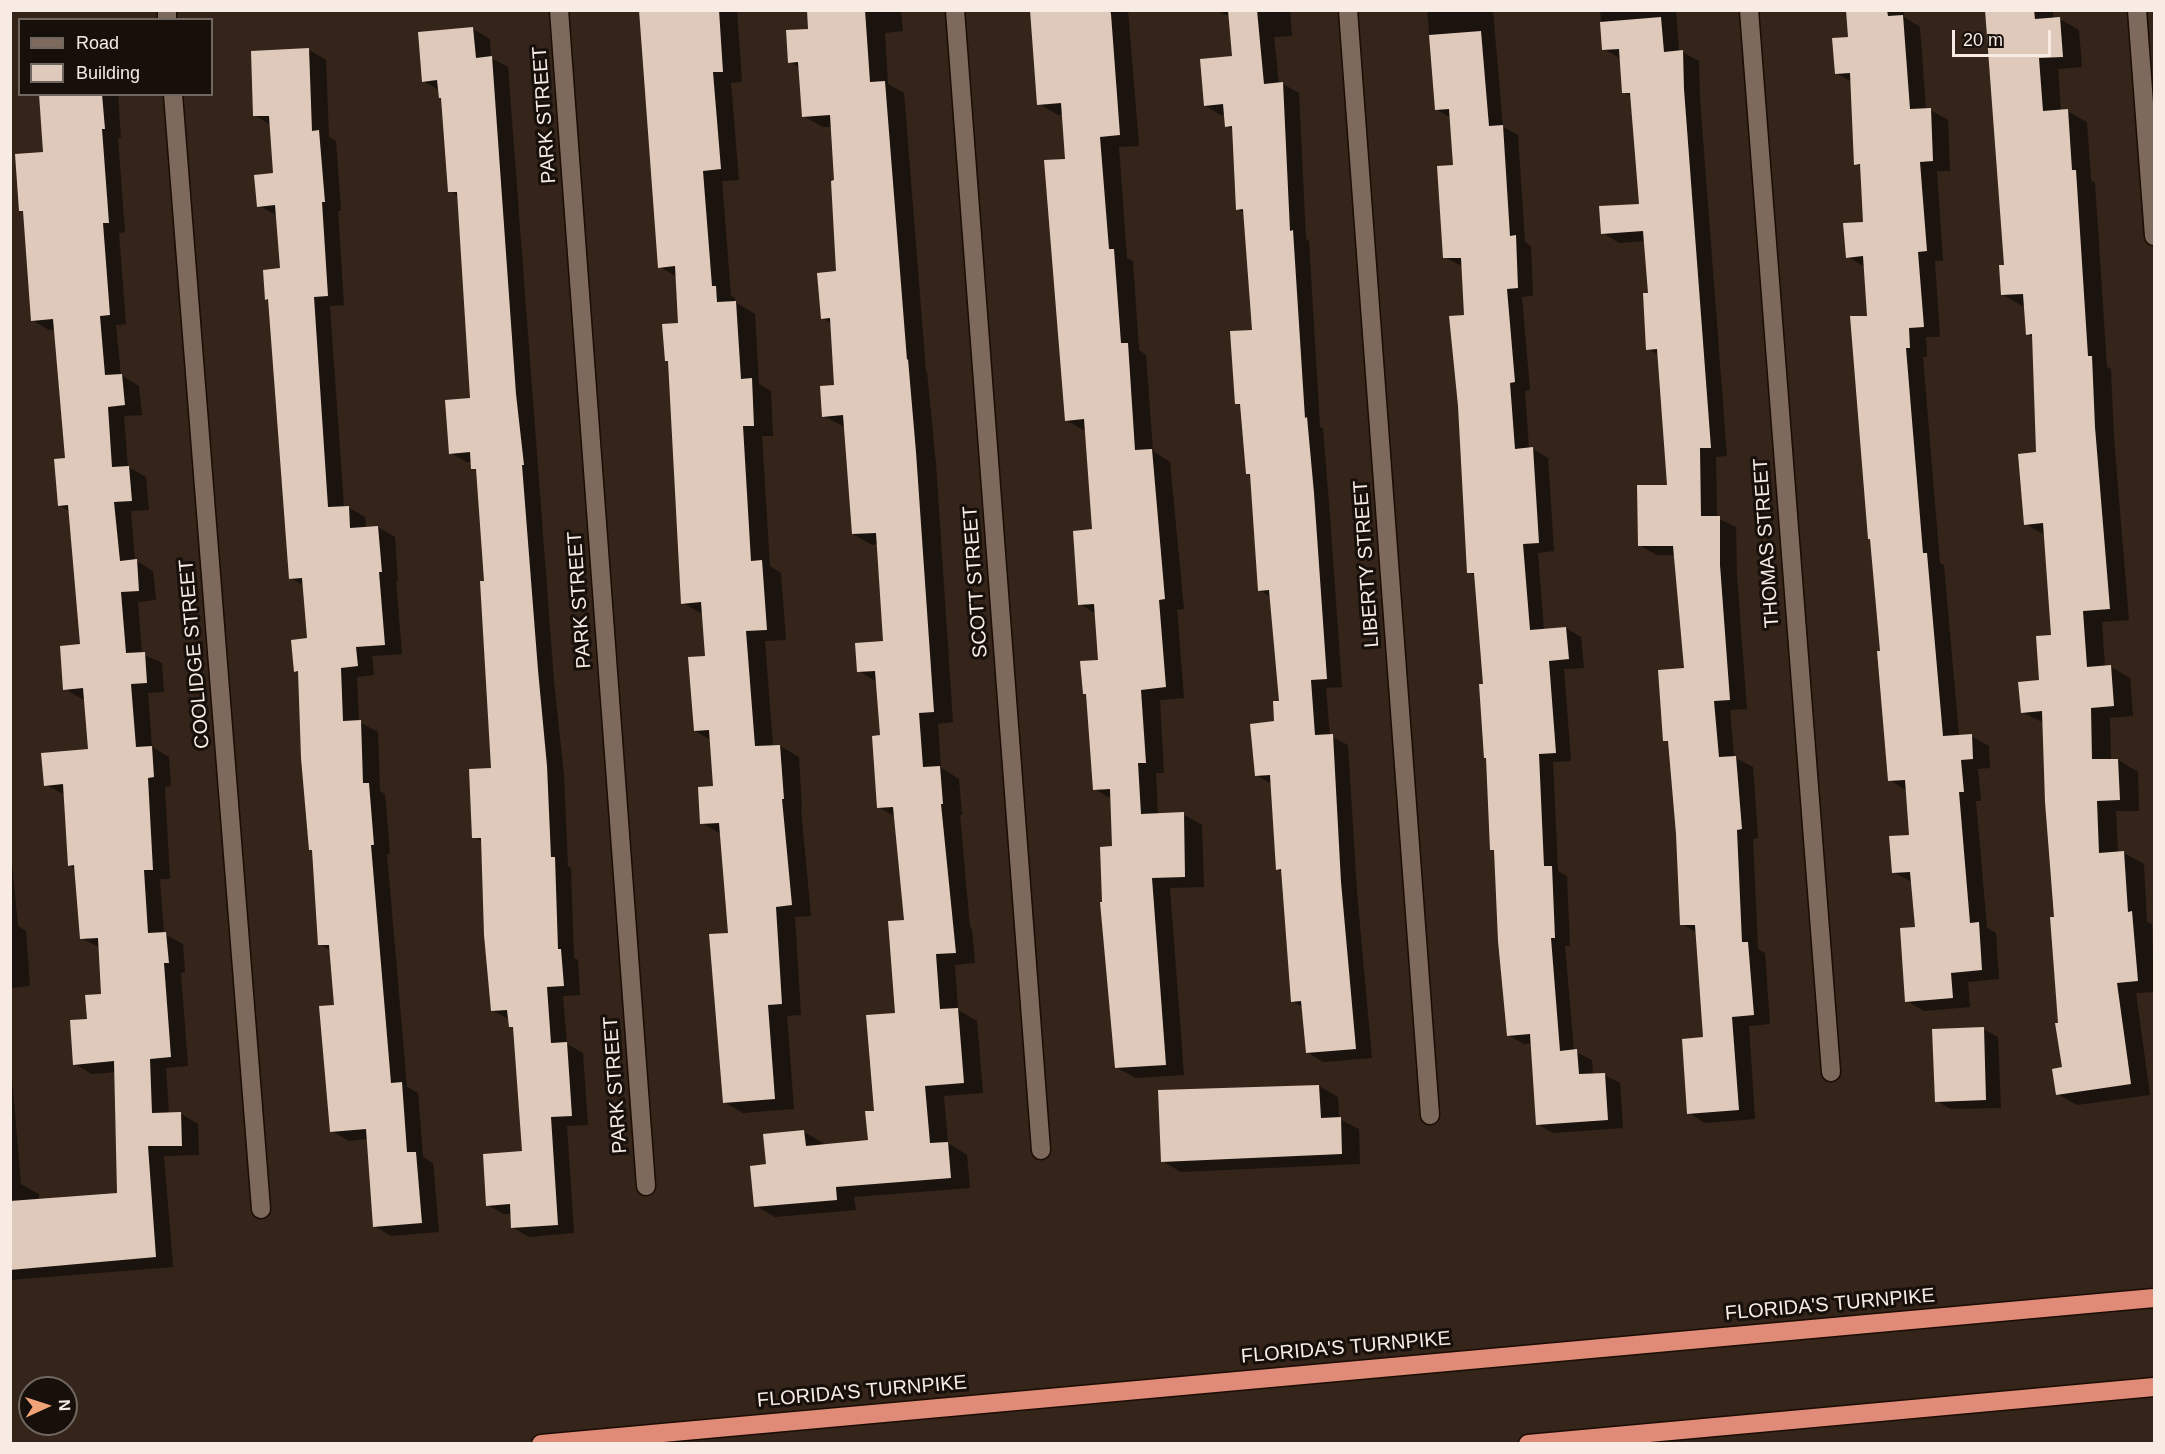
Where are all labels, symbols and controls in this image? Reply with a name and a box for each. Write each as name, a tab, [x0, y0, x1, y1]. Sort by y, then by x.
legend	[18, 18, 213, 96]
scale bar	[1955, 18, 2054, 56]
text: 20 m	[1963, 30, 2003, 50]
text: Road	[76, 33, 119, 53]
street label: PARK STREET	[528, 46, 562, 184]
text: Building	[76, 63, 140, 83]
street label: THOMAS STREET	[1749, 457, 1785, 629]
street label: LIBERTY STREET	[1349, 480, 1385, 648]
street label: SCOTT STREET	[959, 505, 993, 659]
street label: PARK STREET	[563, 531, 597, 669]
street label: COOLIDGE STREET	[175, 558, 215, 750]
street label: PARK STREET	[599, 1016, 633, 1154]
street label: FLORIDA'S TURNPIKE	[1724, 1284, 1936, 1326]
street label: FLORIDA'S TURNPIKE	[1240, 1327, 1452, 1369]
street label: FLORIDA'S TURNPIKE	[756, 1371, 968, 1413]
north arrow	[18, 1376, 78, 1436]
text: N	[56, 1399, 73, 1411]

